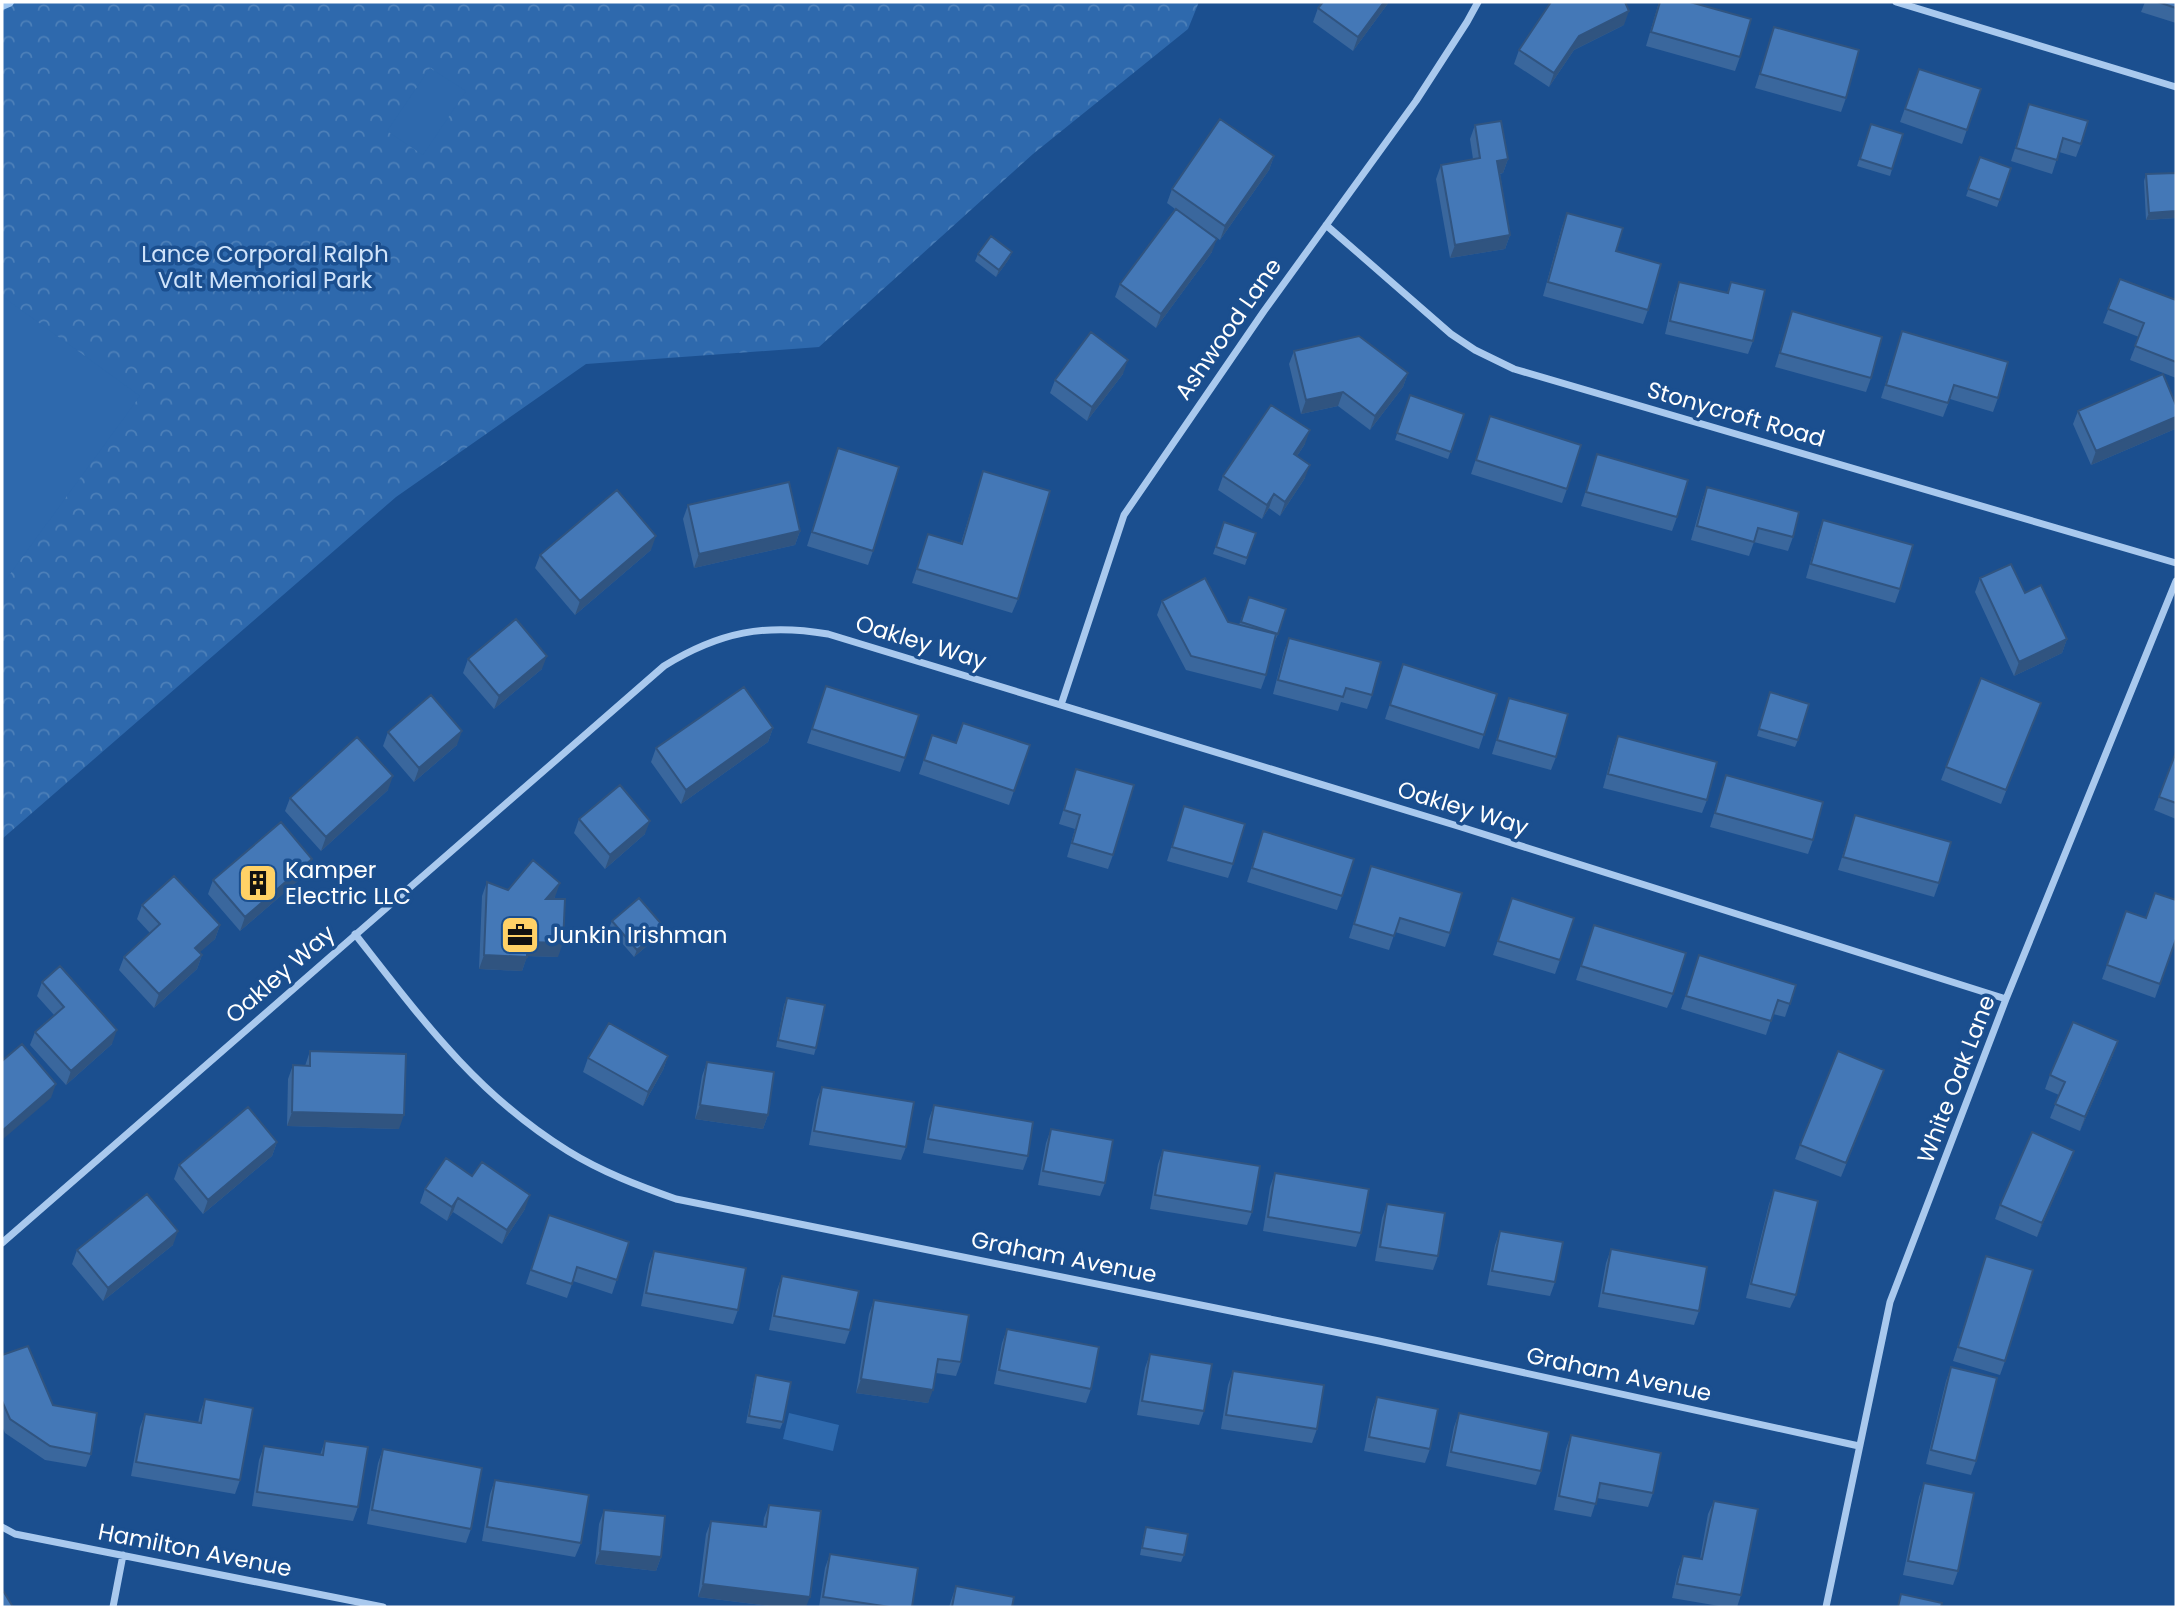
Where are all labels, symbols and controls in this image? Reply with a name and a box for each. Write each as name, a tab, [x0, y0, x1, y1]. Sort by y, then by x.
park label: Lance Corporal Ralph Valt Memorial Park	[141, 238, 389, 296]
street label: Ashwood Lane	[1167, 252, 1289, 406]
street label: Stonycroft Road	[1643, 373, 1829, 455]
street label: Oakley Way	[852, 607, 990, 677]
street label: Oakley Way	[1394, 773, 1532, 843]
place label: Kamper Electric LLC	[285, 854, 411, 912]
building icon: Kamper Electric LLC	[237, 862, 279, 904]
office icon: Junkin Irishman	[499, 914, 541, 956]
street label: Oakley Way	[218, 917, 342, 1031]
place label: Junkin Irishman	[547, 919, 728, 951]
street label: White Oak Lane	[1909, 990, 2003, 1168]
street label: Graham Avenue	[968, 1223, 1160, 1291]
street label: Graham Avenue	[1523, 1339, 1715, 1409]
street label: Hamilton Avenue	[95, 1516, 295, 1584]

